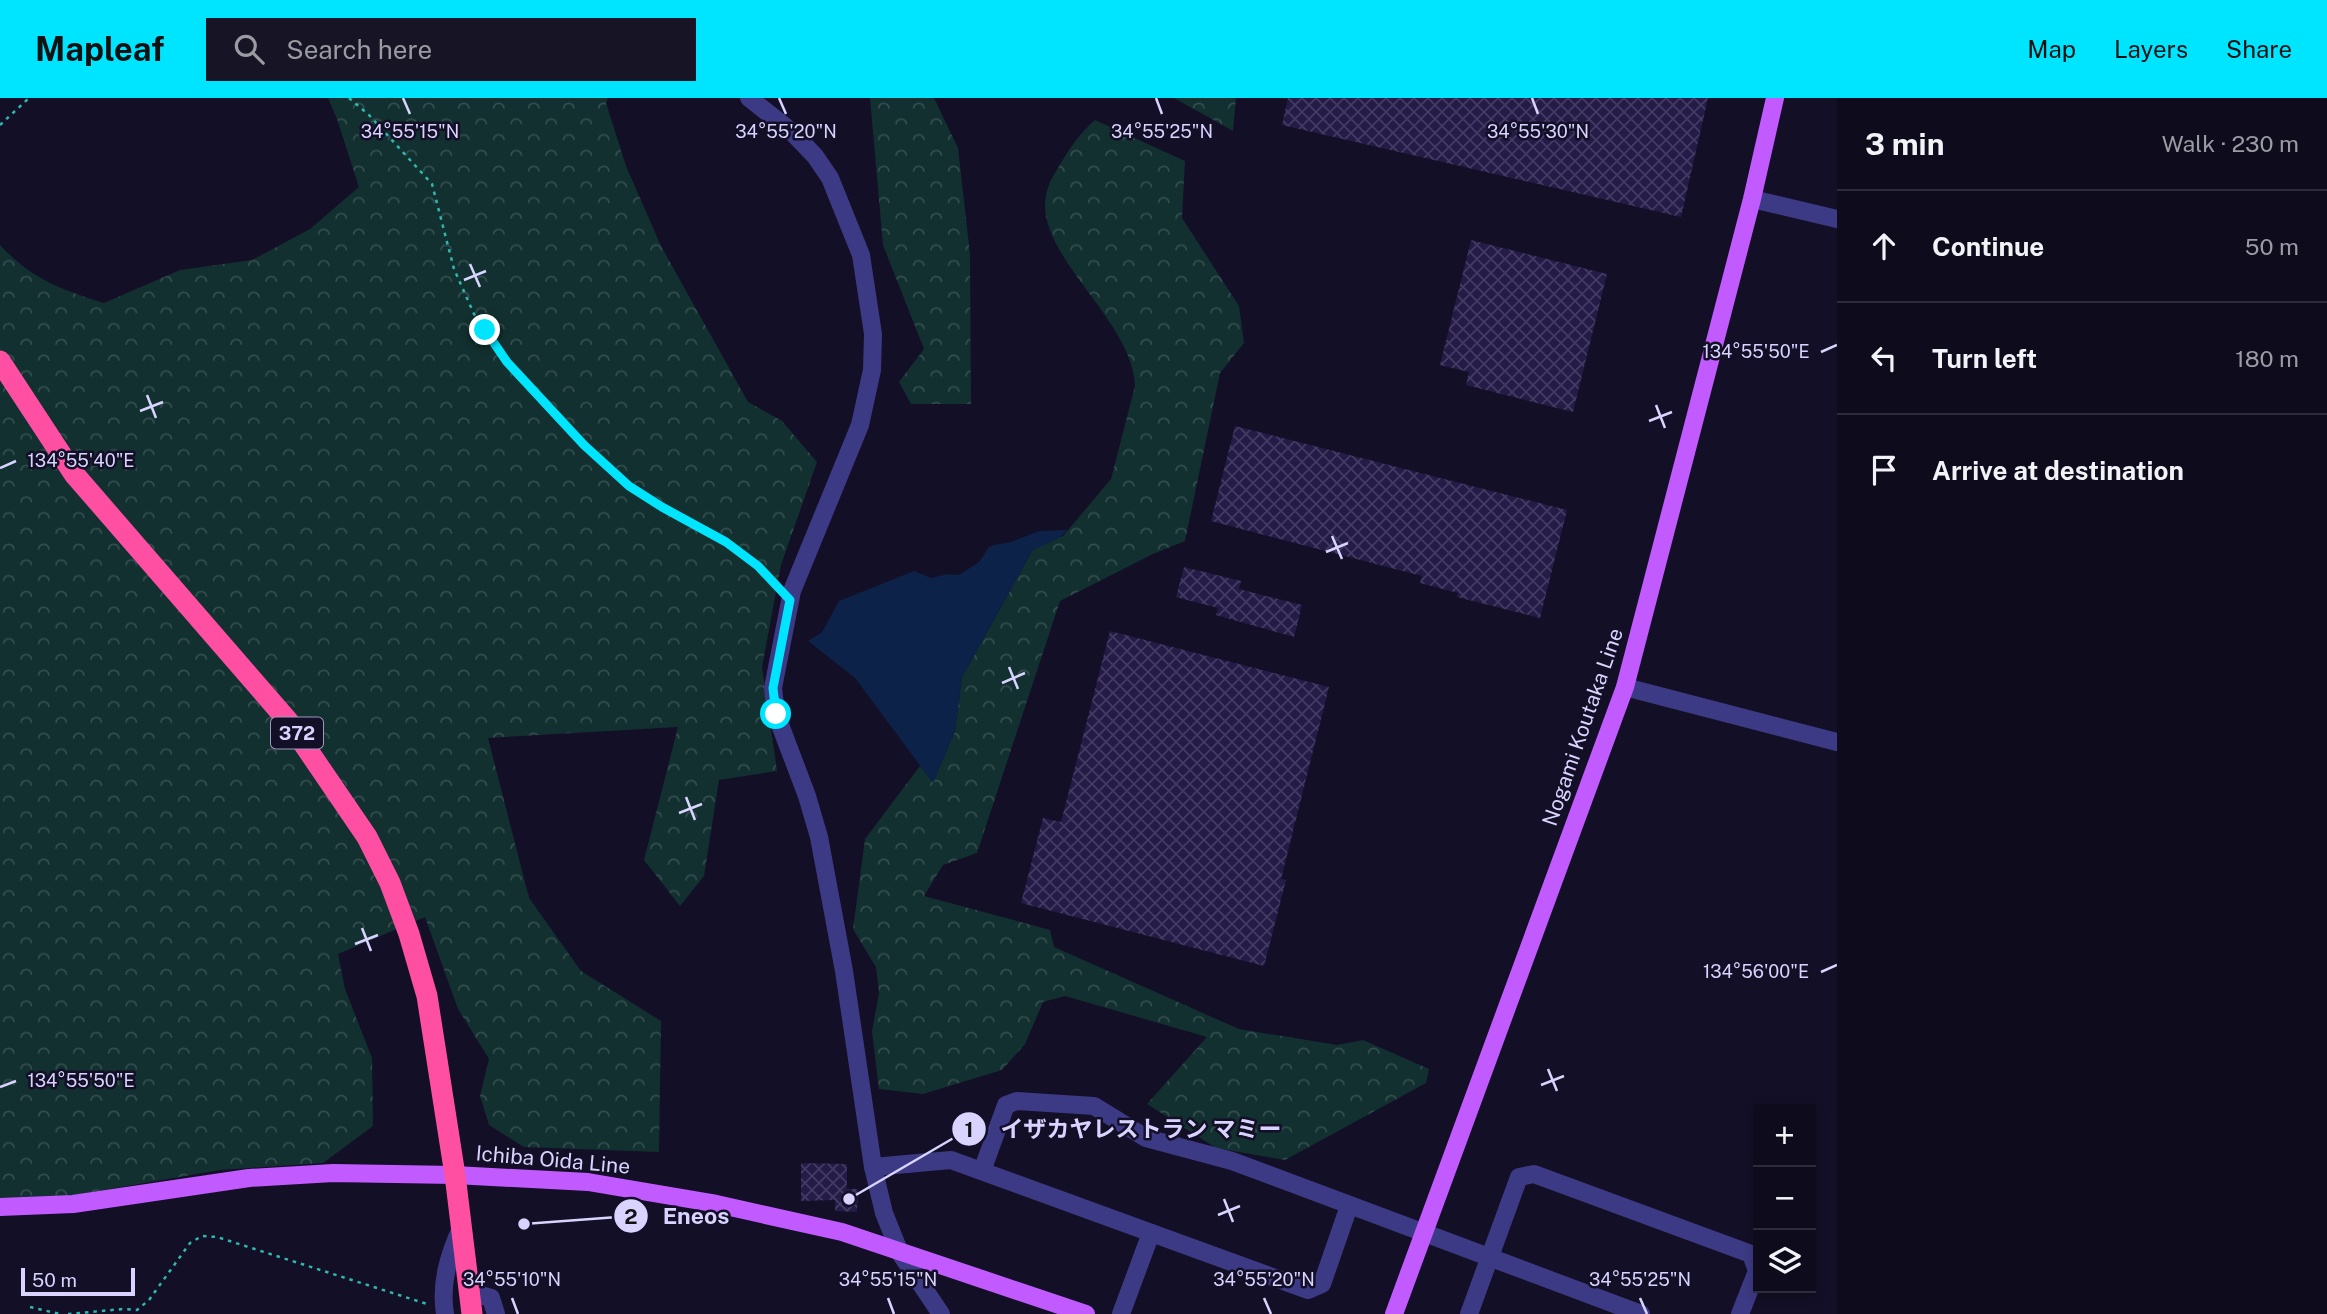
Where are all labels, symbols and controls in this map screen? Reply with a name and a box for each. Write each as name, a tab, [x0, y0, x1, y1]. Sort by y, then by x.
search box	[206, 18, 696, 81]
text: Mapleaf	[35, 30, 164, 68]
icon: search	[230, 30, 268, 68]
text: Search here	[286, 34, 432, 65]
text: Map	[2027, 35, 2076, 63]
text: Layers	[2114, 35, 2188, 63]
text: Share	[2226, 35, 2292, 63]
text: 34°55'15"N	[361, 121, 459, 142]
text: 34°55'20"N	[735, 121, 837, 142]
text: 34°55'25"N	[1111, 121, 1213, 142]
text: 34°55'30"N	[1487, 121, 1589, 142]
text: 3 min	[1865, 126, 1944, 162]
text: Walk · 230 m	[2162, 130, 2299, 157]
icon: ahead	[1865, 227, 1903, 265]
text: Continue	[1932, 231, 2044, 262]
text: 50 m	[2245, 233, 2299, 260]
route end	[469, 314, 500, 345]
icon: left	[1865, 339, 1903, 377]
text: 134°55'50"E	[1702, 341, 1810, 362]
text: Turn left	[1932, 343, 2037, 374]
text: 180 m	[2235, 345, 2299, 372]
text: 134°55'40"E	[28, 450, 134, 471]
icon: arrive	[1865, 451, 1903, 489]
text: Arrive at destination	[1932, 455, 2184, 486]
street label: Nogami Koutaka Line	[1537, 625, 1628, 829]
route start	[760, 698, 791, 729]
road number: 372	[271, 718, 323, 748]
text: 134°56'00"E	[1703, 961, 1809, 982]
text: 134°55'50"E	[27, 1070, 135, 1091]
map controls	[1753, 1104, 1816, 1293]
button: +	[1753, 1104, 1816, 1167]
callout: イザカヤレストラン マミー	[952, 1107, 1296, 1151]
text: イザカヤレストラン マミー	[1000, 1115, 1282, 1142]
text: 1	[965, 1117, 974, 1142]
street label: Ichiba Oida Line	[475, 1140, 631, 1179]
button: −	[1753, 1167, 1816, 1230]
callout: Eneos	[614, 1194, 743, 1238]
text: Eneos	[663, 1202, 729, 1229]
text: 2	[624, 1204, 638, 1229]
button: layers	[1753, 1230, 1816, 1293]
scale bar	[21, 1265, 135, 1297]
text: 50 m	[32, 1269, 77, 1291]
text: 34°55'10"N	[463, 1269, 561, 1290]
text: 34°55'15"N	[839, 1269, 937, 1290]
text: 34°55'20"N	[1213, 1269, 1315, 1290]
text: 34°55'25"N	[1589, 1269, 1691, 1290]

